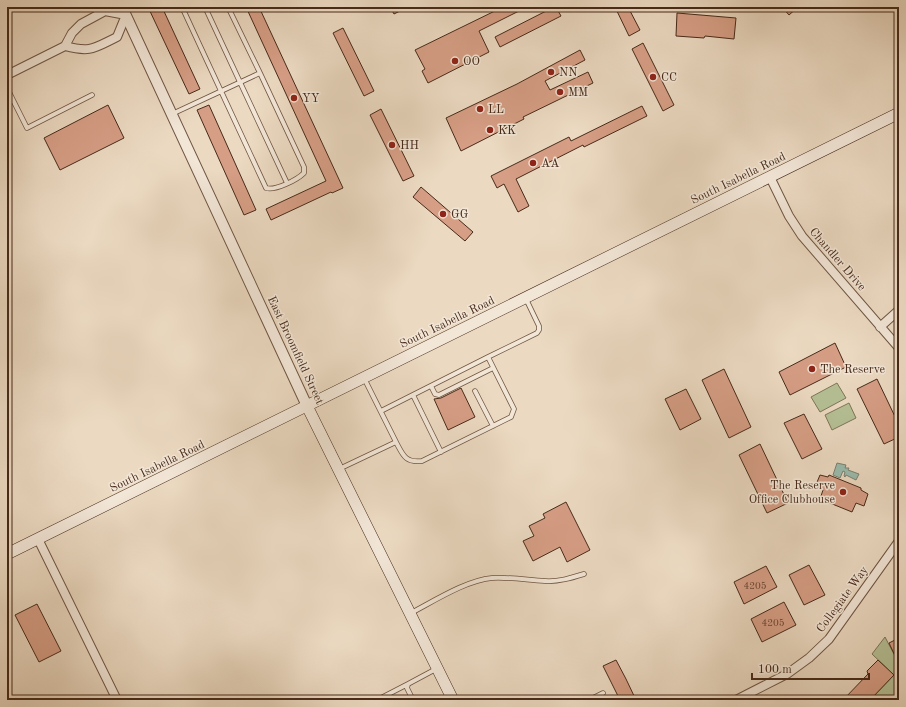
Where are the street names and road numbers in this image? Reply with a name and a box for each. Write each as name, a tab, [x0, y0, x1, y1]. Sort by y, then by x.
street label: South Isabella Road	[689, 151, 788, 207]
street label: Chandler Drive	[807, 226, 868, 294]
street label: East Broomfield Street	[265, 294, 325, 407]
street label: South Isabella Road	[398, 295, 497, 351]
street label: South Isabella Road	[108, 439, 207, 495]
street label: Collegiate Way	[815, 564, 871, 635]

